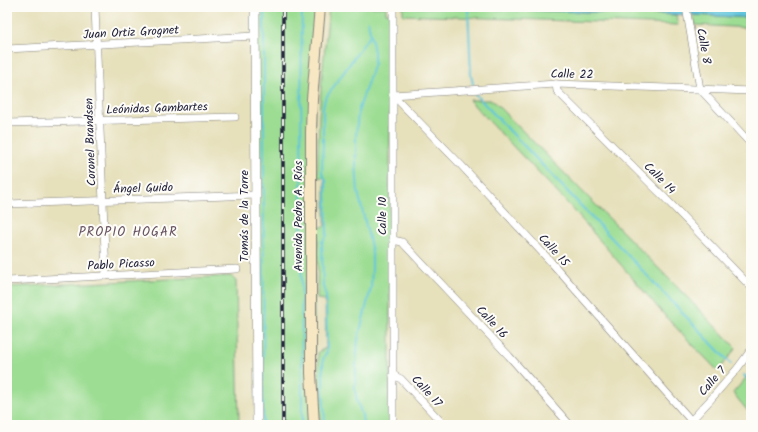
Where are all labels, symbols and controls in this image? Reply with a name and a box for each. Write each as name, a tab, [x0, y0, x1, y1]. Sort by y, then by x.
street label: Juan Ortiz Grognet	[83, 20, 180, 44]
street label: Calle 8	[691, 27, 716, 66]
street label: Calle 22	[550, 65, 594, 84]
street label: Leónidas Gambartes	[106, 97, 208, 120]
street label: Coronel Brandsen	[79, 98, 102, 186]
street label: Calle 14	[639, 158, 681, 199]
street label: Avenida Pedro A. Ríos	[289, 161, 308, 271]
street label: Tomás de la Torre	[235, 170, 254, 262]
street label: Ángel Guido	[113, 178, 173, 199]
street label: Calle 10	[373, 197, 392, 235]
district label: PROPIO HOGAR	[78, 222, 178, 243]
street label: Calle 15	[533, 229, 575, 272]
street label: Pablo Picasso	[87, 253, 155, 276]
street label: Calle 16	[471, 301, 512, 343]
street label: Calle 7	[694, 362, 731, 401]
street label: Calle 17	[407, 371, 447, 412]

